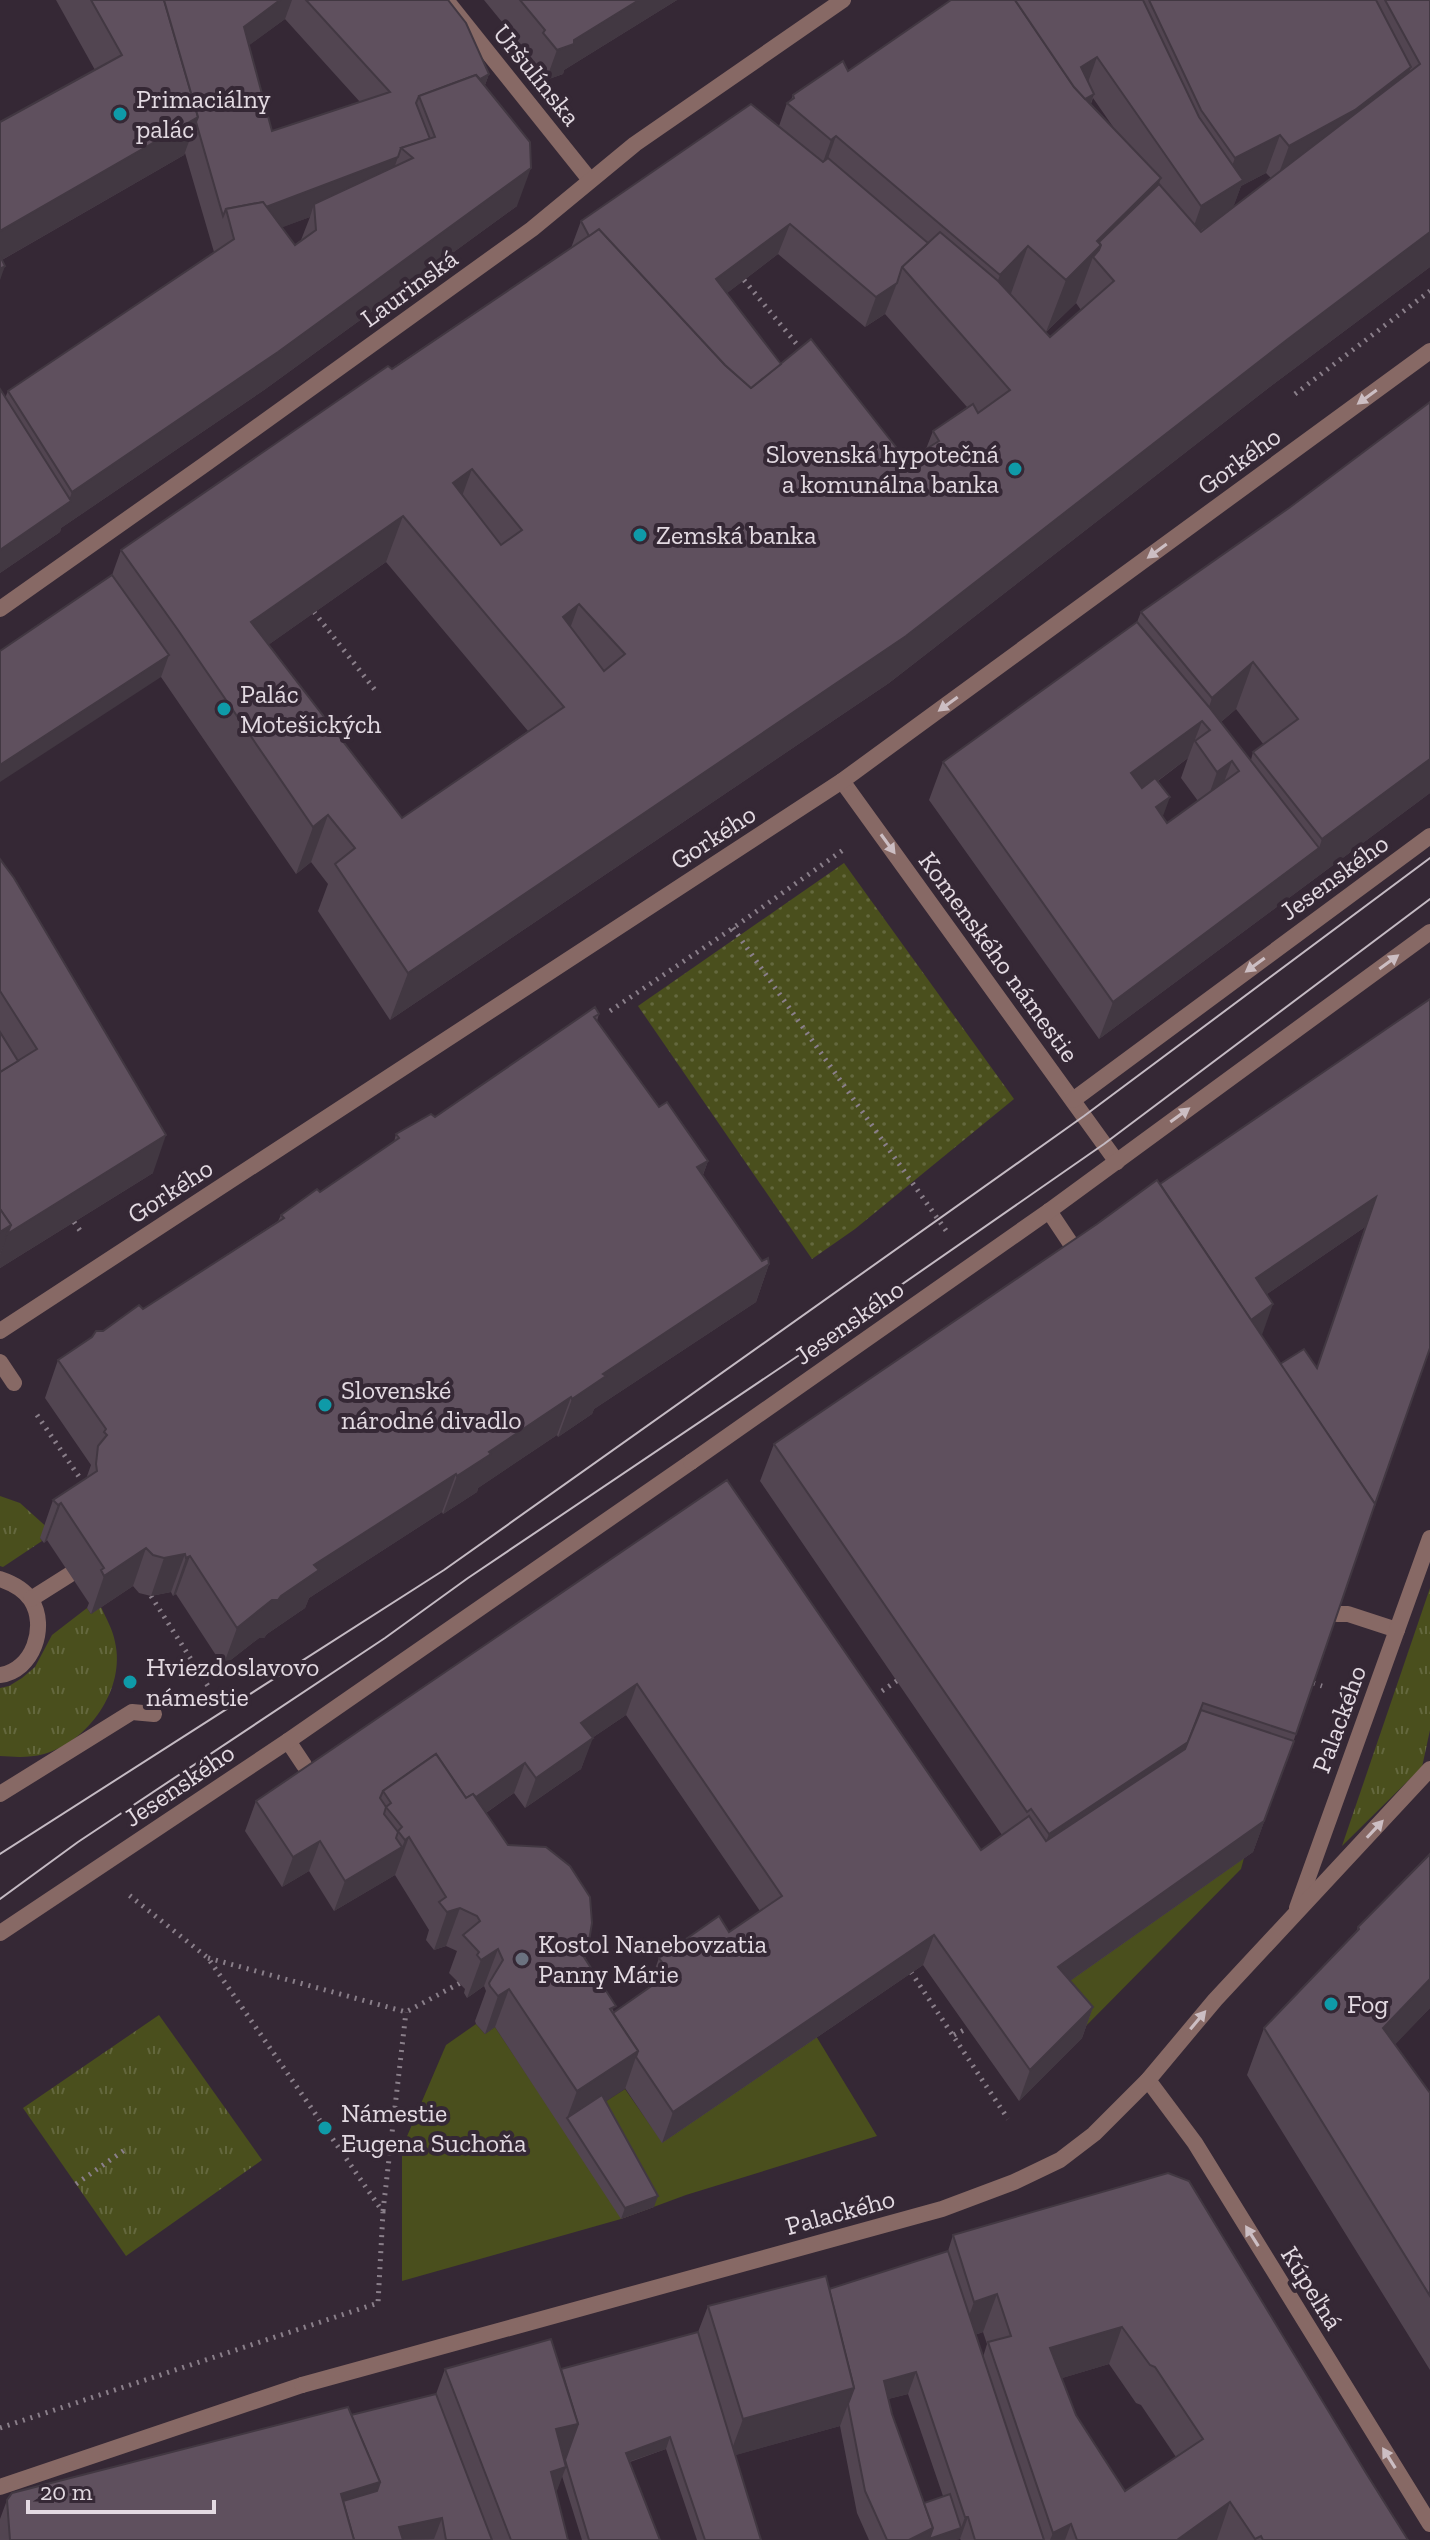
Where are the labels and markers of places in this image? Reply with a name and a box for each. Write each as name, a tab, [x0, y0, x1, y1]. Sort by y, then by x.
place label: Primaciálny palác	[136, 83, 271, 145]
marker: Primaciálny palác	[111, 105, 129, 123]
place label: Slovenská hypotečná a komunálna banka	[766, 438, 999, 500]
marker: Slovenská hypotečná a komunálna banka	[1006, 460, 1024, 478]
place label: Zemská banka	[656, 519, 817, 551]
marker: Zemská banka	[631, 526, 649, 544]
place label: Palác Motešických	[240, 678, 382, 740]
marker: Palác Motešických	[215, 700, 233, 718]
place label: Slovenské národné divadlo	[341, 1374, 522, 1436]
marker: Slovenské národné divadlo	[316, 1396, 334, 1414]
place label: Hviezdoslavovo námestie	[146, 1651, 319, 1713]
marker: Hviezdoslavovo námestie	[121, 1673, 139, 1691]
place label: Kostol Nanebovzatia Panny Márie	[538, 1928, 768, 1990]
marker: Kostol Nanebovzatia Panny Márie	[513, 1950, 531, 1968]
place label: Fog	[1347, 1988, 1389, 2020]
marker: Fog	[1322, 1995, 1340, 2013]
place label: Námestie Eugena Suchoňa	[341, 2097, 527, 2159]
marker: Námestie Eugena Suchoňa	[316, 2119, 334, 2137]

